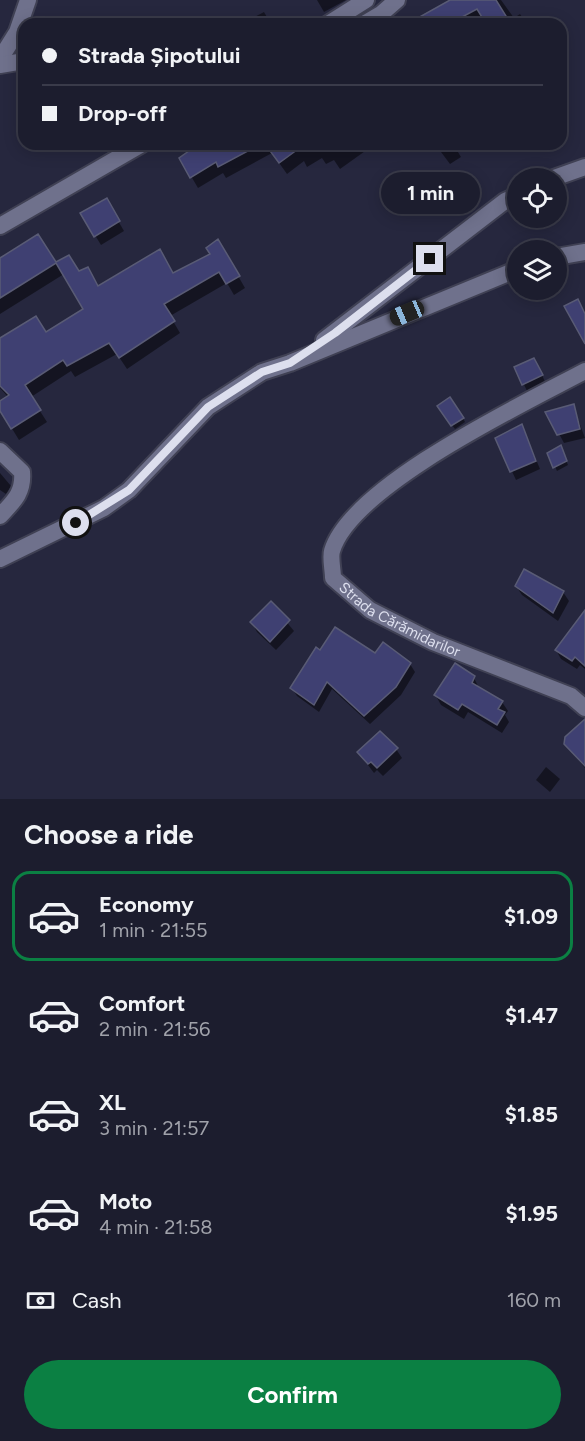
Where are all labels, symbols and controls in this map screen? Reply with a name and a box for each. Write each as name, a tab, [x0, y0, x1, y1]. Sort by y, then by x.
text: Strada Șipotului	[78, 42, 240, 69]
text: Drop-off	[78, 100, 167, 127]
map controls	[507, 168, 567, 300]
button: locate	[507, 168, 567, 228]
callout: 1 min	[380, 172, 480, 214]
text: 1 min	[407, 181, 454, 205]
button: layers	[507, 240, 567, 300]
route end	[416, 245, 443, 272]
car	[387, 298, 427, 328]
route start	[62, 509, 89, 536]
street label: Strada Cărămidarilor	[335, 578, 463, 661]
text: Choose a ride	[24, 818, 193, 851]
icon: car	[27, 889, 81, 943]
text: Economy	[99, 891, 194, 918]
text: $1.09	[504, 903, 558, 930]
text: 1 min · 21:55	[99, 918, 207, 942]
icon: car	[27, 988, 81, 1042]
text: Comfort	[99, 990, 185, 1017]
text: $1.47	[505, 1002, 558, 1029]
text: 2 min · 21:56	[99, 1017, 210, 1041]
icon: car	[27, 1087, 81, 1141]
text: XL	[99, 1089, 126, 1116]
text: $1.85	[505, 1101, 558, 1128]
text: 3 min · 21:57	[99, 1116, 209, 1140]
icon: car	[27, 1186, 81, 1240]
text: Moto	[99, 1188, 152, 1215]
text: $1.95	[506, 1200, 558, 1227]
text: 4 min · 21:58	[99, 1215, 212, 1239]
icon: cash	[24, 1284, 57, 1317]
text: Cash	[72, 1287, 122, 1314]
text: 160 m	[507, 1288, 561, 1312]
button: Confirm	[24, 1360, 561, 1429]

